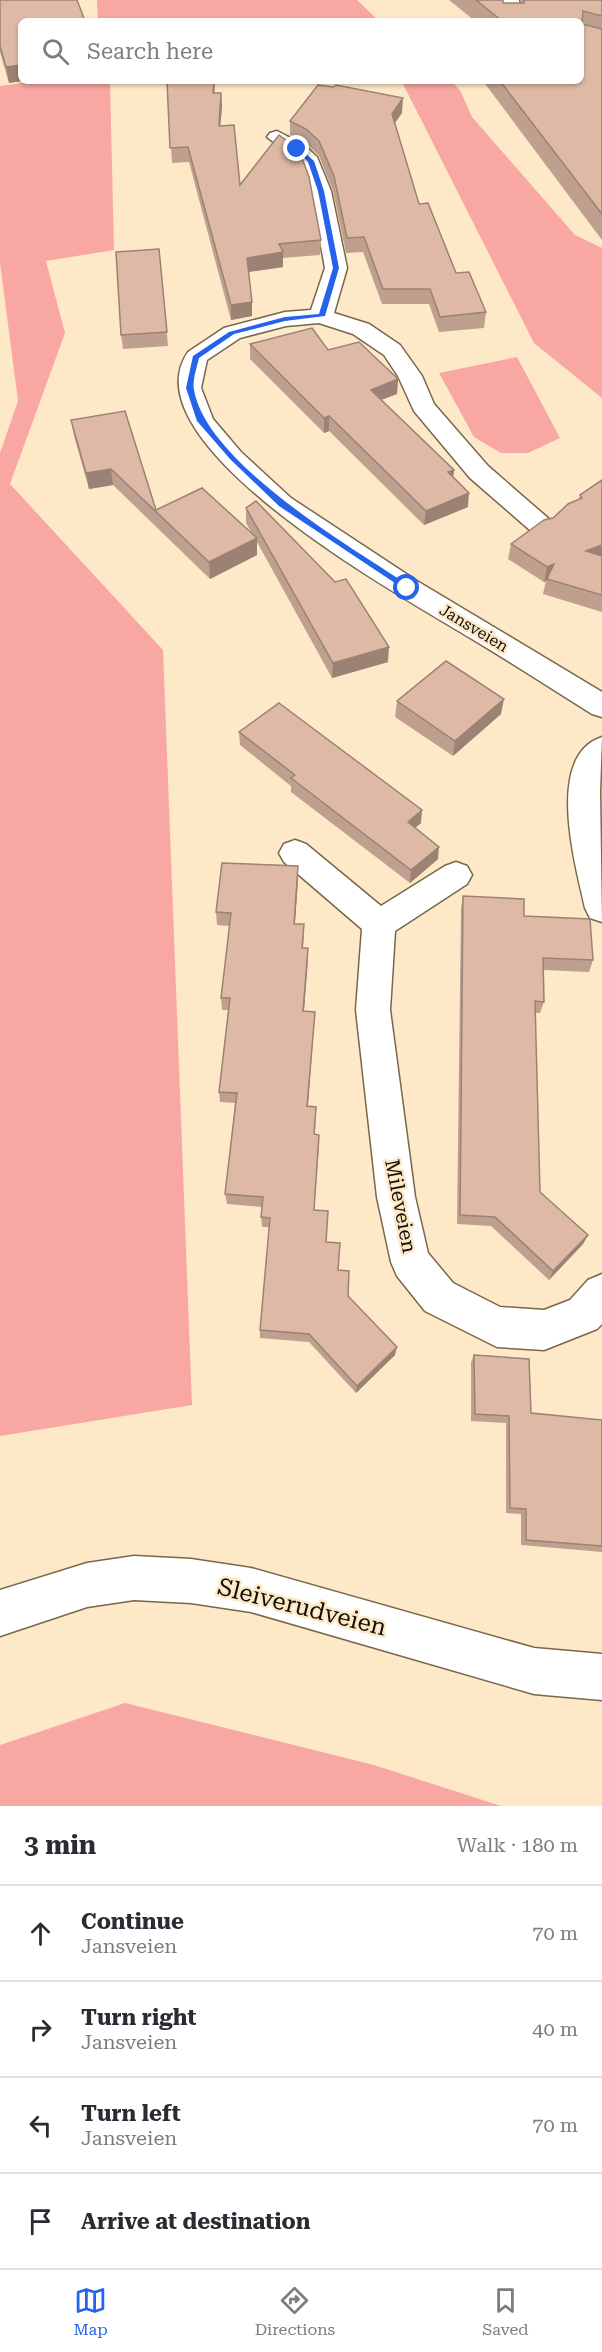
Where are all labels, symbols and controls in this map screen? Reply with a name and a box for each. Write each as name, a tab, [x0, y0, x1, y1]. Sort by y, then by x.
search box	[18, 18, 584, 84]
icon: search	[39, 35, 72, 68]
text: Search here	[87, 39, 213, 64]
route end	[283, 135, 309, 161]
route start	[393, 574, 419, 600]
street label: Jansveien	[436, 600, 512, 656]
street label: Mileveien	[380, 1157, 422, 1255]
street label: Sleiverudveien	[215, 1572, 389, 1642]
text: 3 min	[24, 1830, 96, 1860]
text: Walk · 180 m	[457, 1833, 578, 1857]
text: Continue	[81, 1909, 184, 1934]
icon: ahead	[24, 1917, 57, 1950]
text: 70 m	[532, 1921, 578, 1945]
text: Jansveien	[81, 1934, 177, 1958]
text: Turn right	[81, 2005, 196, 2030]
icon: right	[24, 2013, 57, 2046]
text: 40 m	[532, 2017, 578, 2041]
text: Jansveien	[81, 2030, 177, 2054]
text: Turn left	[81, 2101, 181, 2126]
icon: left	[24, 2109, 57, 2142]
text: 70 m	[532, 2113, 578, 2137]
text: Jansveien	[81, 2126, 177, 2150]
icon: arrive	[24, 2205, 57, 2238]
text: Arrive at destination	[81, 2209, 310, 2234]
tab: Map	[73, 2284, 108, 2339]
tab: Directions	[255, 2284, 335, 2339]
tab: Saved	[482, 2284, 529, 2339]

